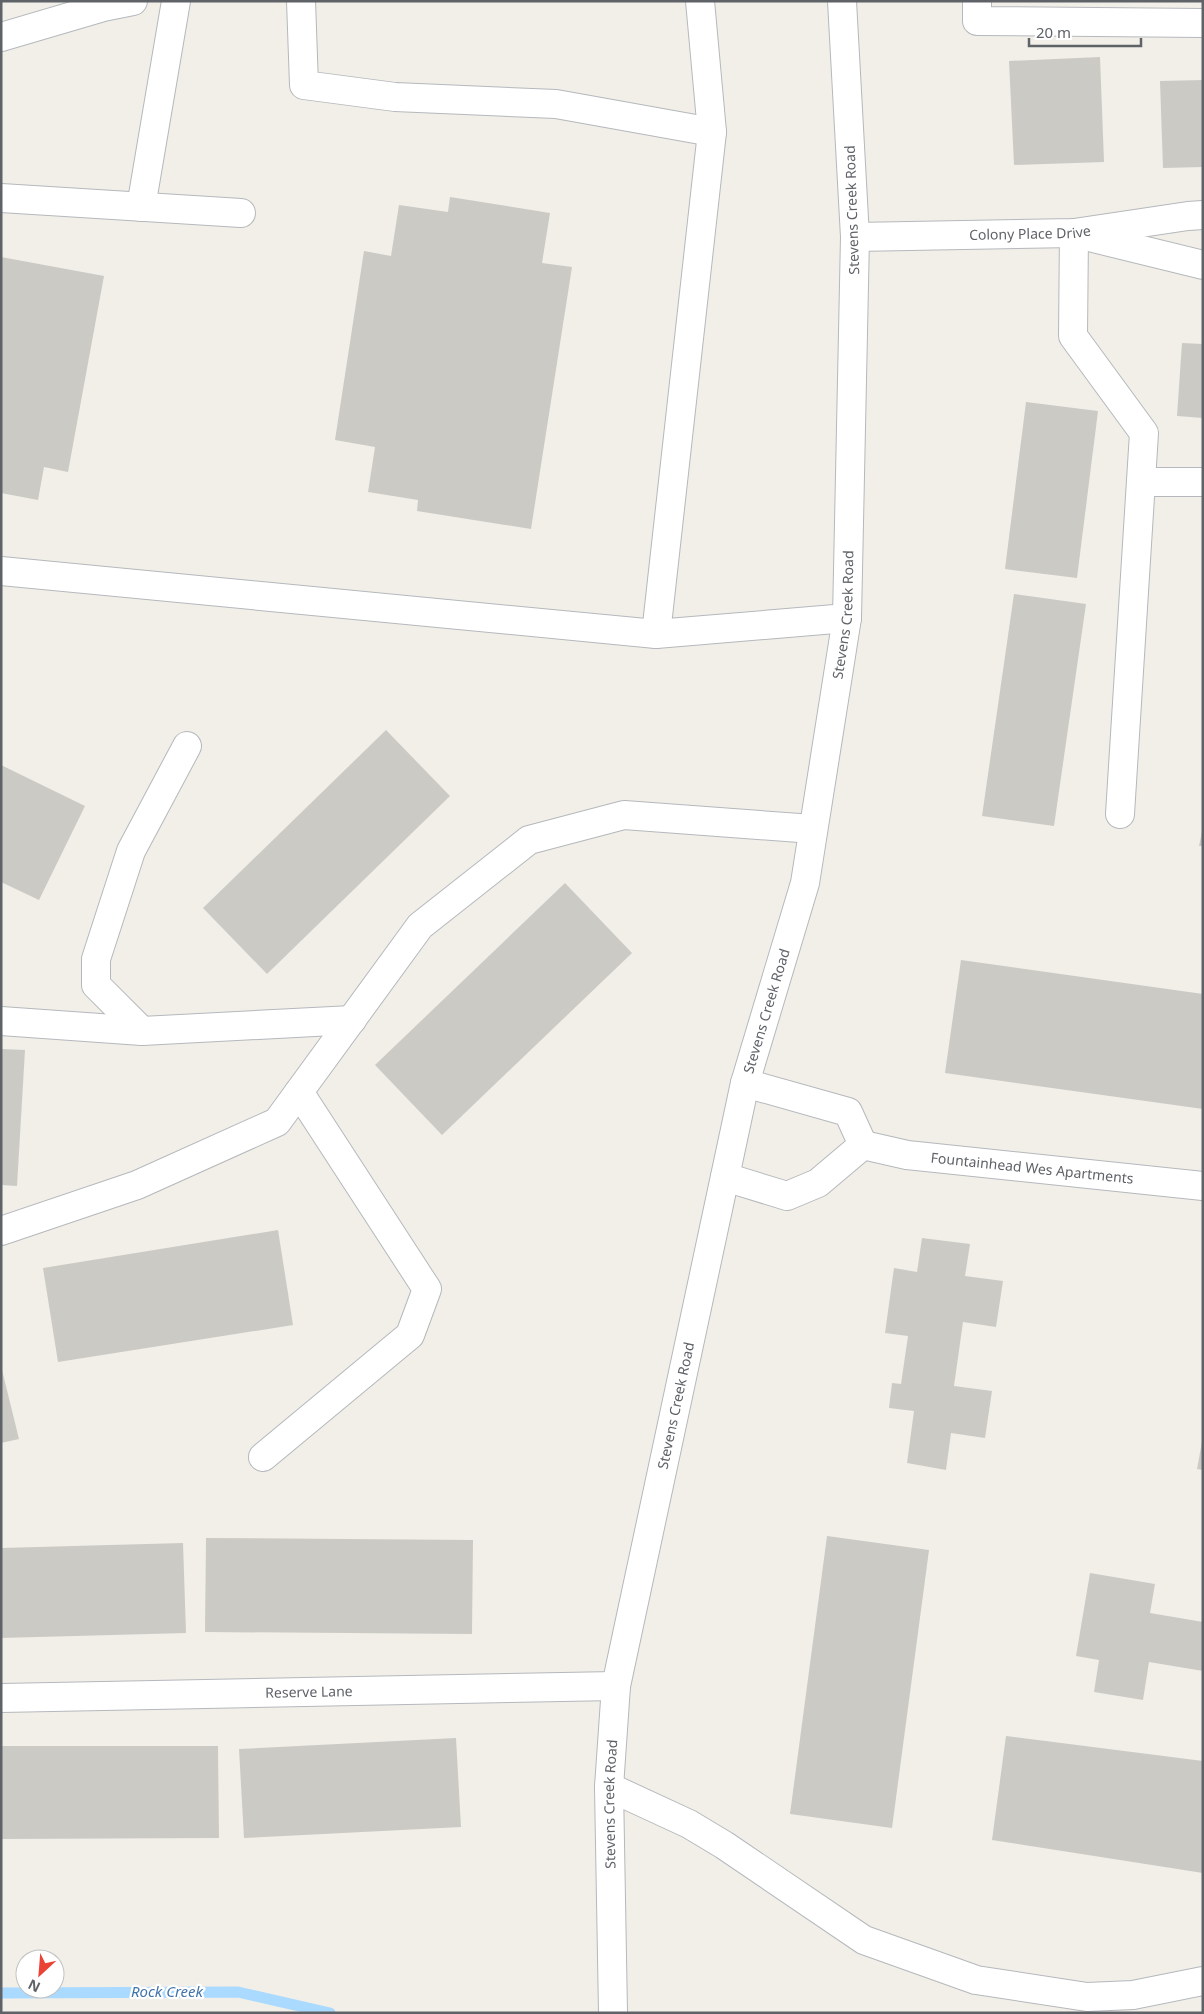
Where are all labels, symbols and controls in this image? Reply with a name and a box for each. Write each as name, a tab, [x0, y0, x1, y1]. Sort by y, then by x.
scale bar	[1029, 15, 1142, 47]
text: 20 m	[1036, 22, 1071, 42]
street label: Stevens Creek Road	[840, 145, 863, 275]
street label: Colony Place Drive	[969, 221, 1092, 244]
street label: Stevens Creek Road	[827, 550, 857, 680]
street label: Stevens Creek Road	[738, 946, 794, 1076]
street label: Fountainhead Wes Apartments	[930, 1148, 1135, 1188]
street label: Stevens Creek Road	[653, 1340, 698, 1471]
street label: Reserve Lane	[265, 1681, 353, 1702]
street label: Stevens Creek Road	[599, 1739, 621, 1869]
north arrow	[15, 1949, 65, 1999]
text: N	[25, 1975, 43, 1997]
water label: Rock Creek	[131, 1981, 204, 2001]

